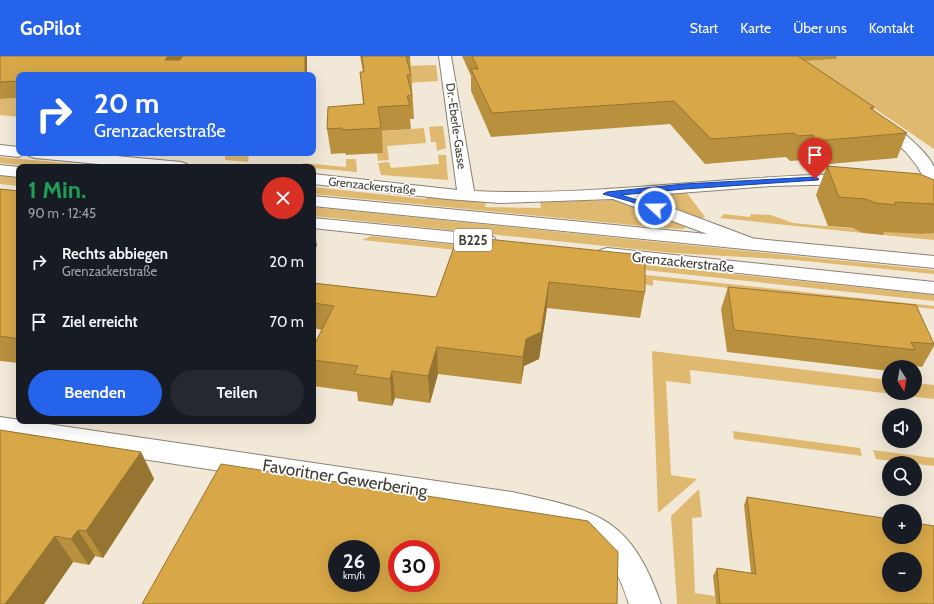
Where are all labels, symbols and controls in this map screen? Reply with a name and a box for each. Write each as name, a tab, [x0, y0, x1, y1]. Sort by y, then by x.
text: GoPilot	[20, 17, 81, 40]
text: Start	[690, 19, 718, 37]
text: Karte	[740, 19, 771, 37]
text: Über uns	[793, 19, 847, 37]
text: Kontakt	[869, 19, 914, 37]
street label: Dr.-Eberle-Gasse	[443, 82, 470, 170]
text: 20 m	[94, 86, 159, 120]
icon: right	[28, 88, 80, 140]
text: Grenzackerstraße	[94, 120, 226, 142]
pin	[798, 138, 832, 179]
icon: arrive	[804, 144, 826, 166]
street label: Grenzackerstraße	[328, 173, 417, 198]
text: 1 Min.	[28, 175, 86, 204]
button: close	[262, 177, 304, 219]
position arrow	[634, 187, 676, 229]
text: 90 m · 12:45	[28, 205, 96, 221]
road number: B225	[454, 229, 492, 251]
text: Rechts abbiegen	[62, 245, 168, 263]
street label: Grenzackerstraße	[631, 248, 735, 276]
icon: right	[28, 251, 50, 273]
text: 20 m	[269, 253, 304, 271]
text: Grenzackerstraße	[62, 263, 157, 279]
icon: arrive	[28, 311, 50, 333]
text: Ziel erreicht	[62, 313, 138, 331]
text: 70 m	[270, 313, 304, 331]
north arrow	[882, 360, 922, 400]
map controls	[882, 360, 922, 592]
button: Beenden	[28, 370, 162, 416]
button: Teilen	[170, 370, 304, 416]
button: sound	[882, 408, 922, 448]
street label: Favoritner Gewerbering	[261, 455, 430, 501]
button: search	[882, 456, 922, 496]
button: +	[882, 504, 922, 544]
speed limit sign: 30	[388, 540, 440, 592]
text: 26	[343, 549, 365, 573]
button: −	[882, 552, 922, 592]
text: km/h	[343, 569, 365, 582]

